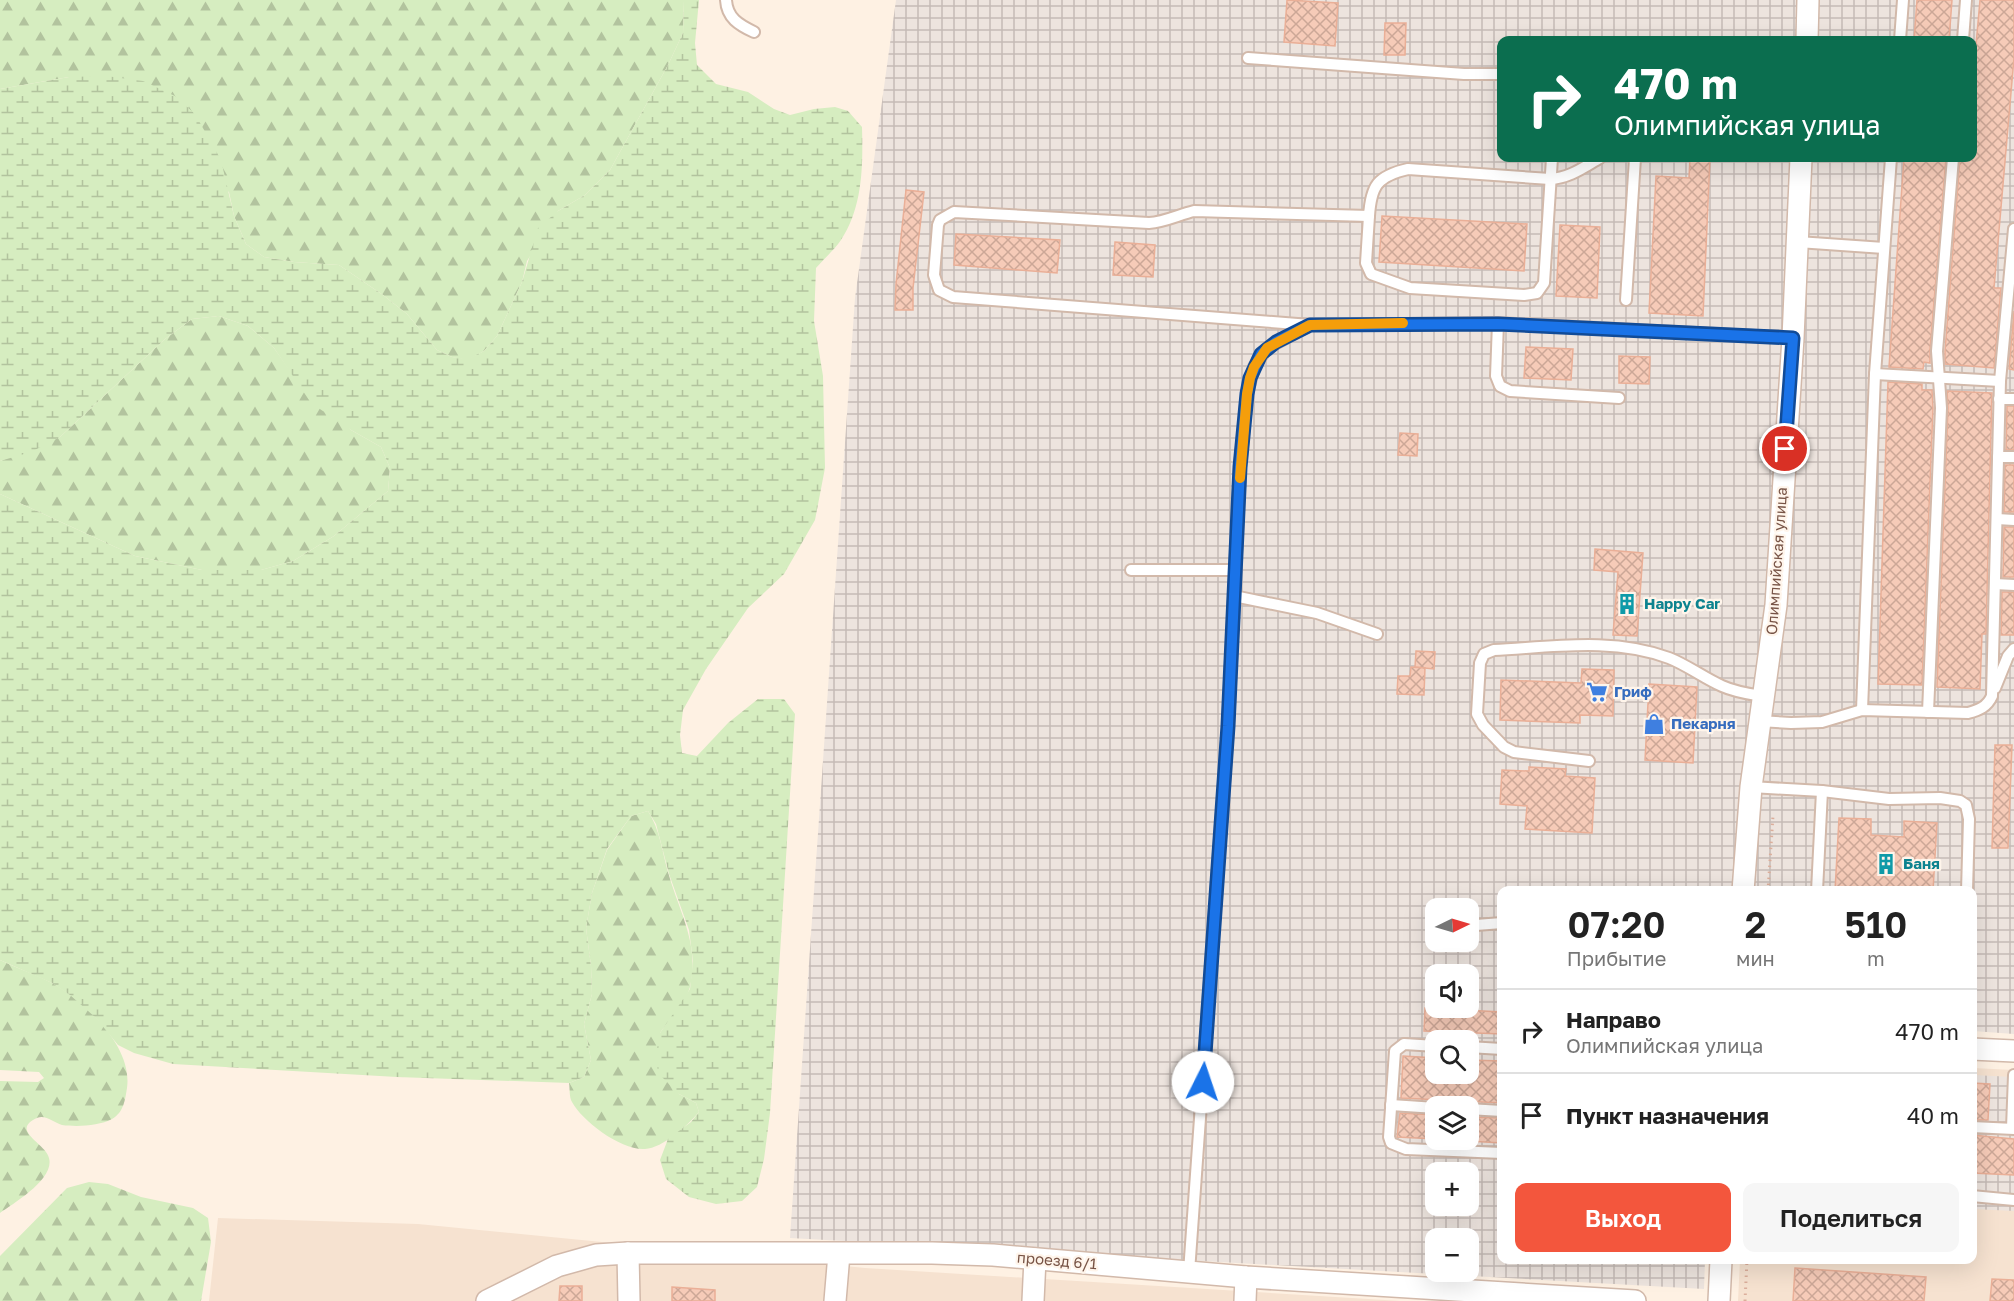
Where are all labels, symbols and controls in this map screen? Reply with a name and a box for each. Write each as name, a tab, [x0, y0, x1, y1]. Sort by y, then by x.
text: 470 m	[1614, 58, 1738, 108]
icon: right	[1515, 60, 1593, 138]
text: Олимпийская улица	[1614, 109, 1881, 141]
pin	[1759, 423, 1810, 474]
icon: arrive	[1768, 432, 1801, 465]
street label: Олимпийская улица	[1762, 486, 1790, 635]
building icon: Happy Car	[1615, 592, 1639, 616]
place label: Happy Car	[1644, 594, 1720, 612]
supermarket icon: Гриф	[1585, 680, 1609, 704]
place label: Гриф	[1614, 682, 1652, 700]
shop icon: Пекарня	[1642, 712, 1666, 736]
place label: Пекарня	[1671, 714, 1736, 732]
building icon: Баня	[1874, 852, 1898, 876]
place label: Баня	[1903, 854, 1940, 872]
north arrow	[1425, 898, 1479, 952]
map controls	[1425, 898, 1479, 1282]
text: 07:20	[1567, 903, 1666, 946]
text: 2	[1745, 903, 1766, 946]
text: 510	[1845, 903, 1907, 946]
text: Прибытие	[1567, 946, 1666, 970]
text: мин	[1736, 946, 1775, 970]
text: m	[1867, 946, 1885, 970]
button: sound	[1425, 964, 1479, 1018]
text: Направо	[1566, 1006, 1661, 1033]
icon: right	[1515, 1015, 1548, 1048]
text: 470 m	[1895, 1018, 1959, 1045]
button: search	[1425, 1030, 1479, 1084]
text: Олимпийская улица	[1566, 1033, 1763, 1057]
position arrow	[1171, 1050, 1235, 1114]
button: layers	[1425, 1096, 1479, 1150]
icon: arrive	[1515, 1099, 1548, 1132]
text: Пункт назначения	[1566, 1102, 1769, 1129]
text: 40 m	[1907, 1102, 1959, 1129]
button: +	[1425, 1162, 1479, 1216]
button: Выход	[1515, 1183, 1731, 1252]
button: Поделиться	[1743, 1183, 1959, 1252]
button: −	[1425, 1228, 1479, 1282]
street label: проезд 6/1	[1016, 1248, 1098, 1272]

